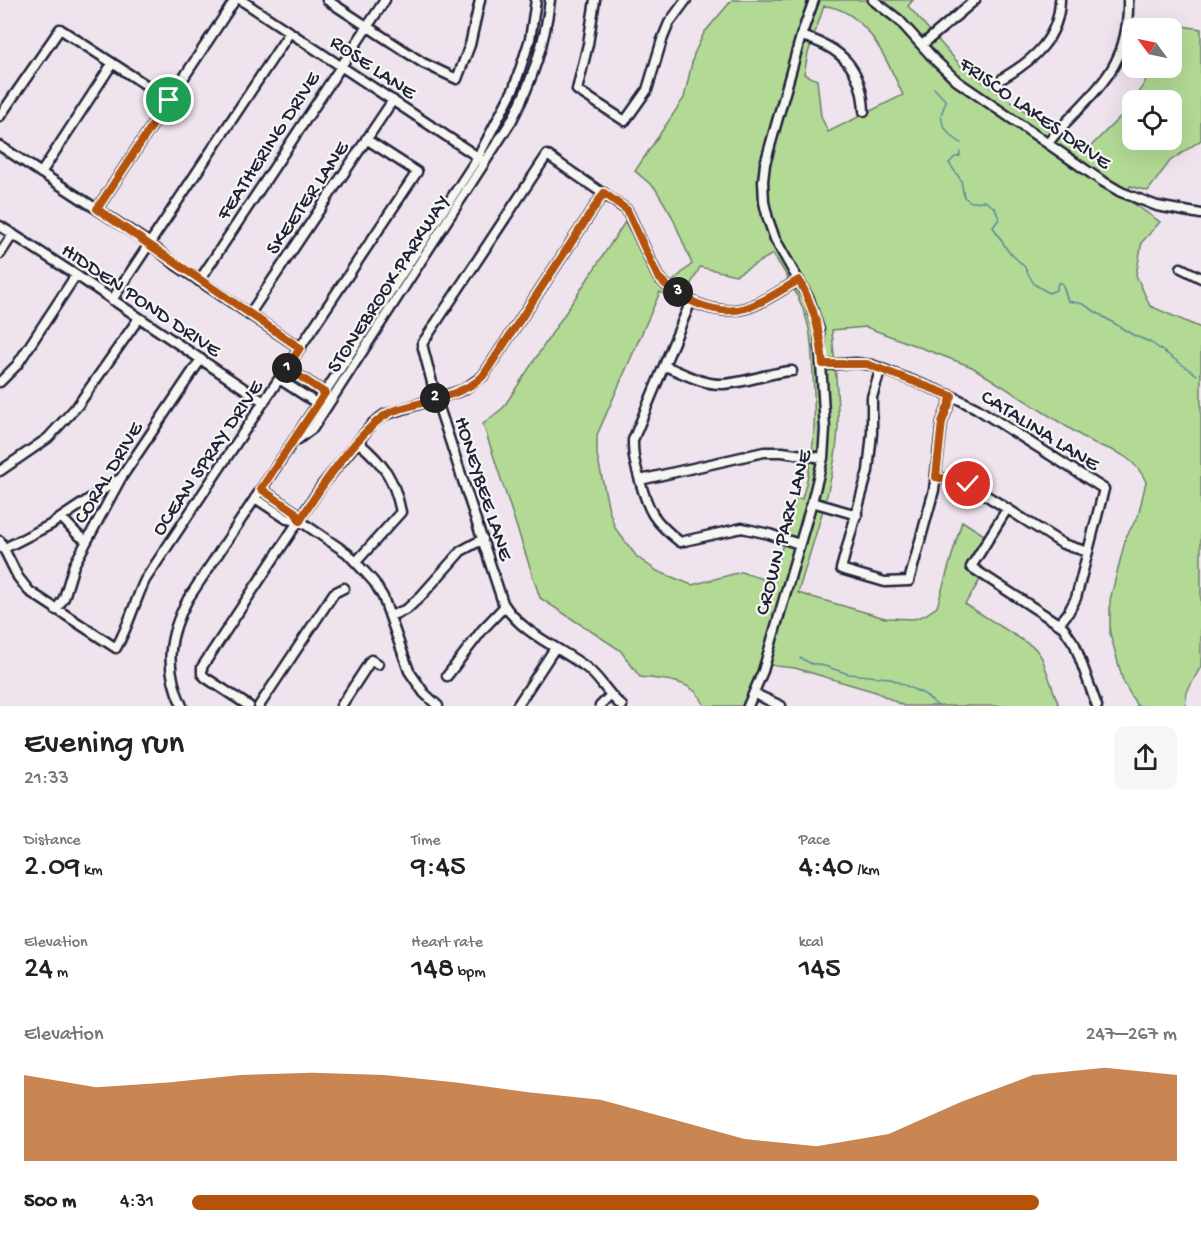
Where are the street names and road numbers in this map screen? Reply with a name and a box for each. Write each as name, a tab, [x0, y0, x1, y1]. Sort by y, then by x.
street label: ROSE LANE	[324, 31, 421, 107]
street label: FRISCO LAKES DRIVE	[952, 53, 1115, 177]
street label: FEATHERING DRIVE	[212, 67, 328, 227]
street label: SKEETER LANE	[262, 137, 357, 260]
street label: STONEBROOK PARKWAY	[323, 191, 457, 379]
street label: HIDDEN POND DRIVE	[55, 239, 225, 365]
street label: OCEAN SPRAY DRIVE	[148, 376, 271, 541]
street label: CATALINA LANE	[975, 386, 1104, 479]
street label: HONEYBEE LANE	[447, 414, 517, 565]
street label: CORAL DRIVE	[70, 417, 151, 529]
street label: CROWN PARK LANE	[751, 447, 820, 618]

